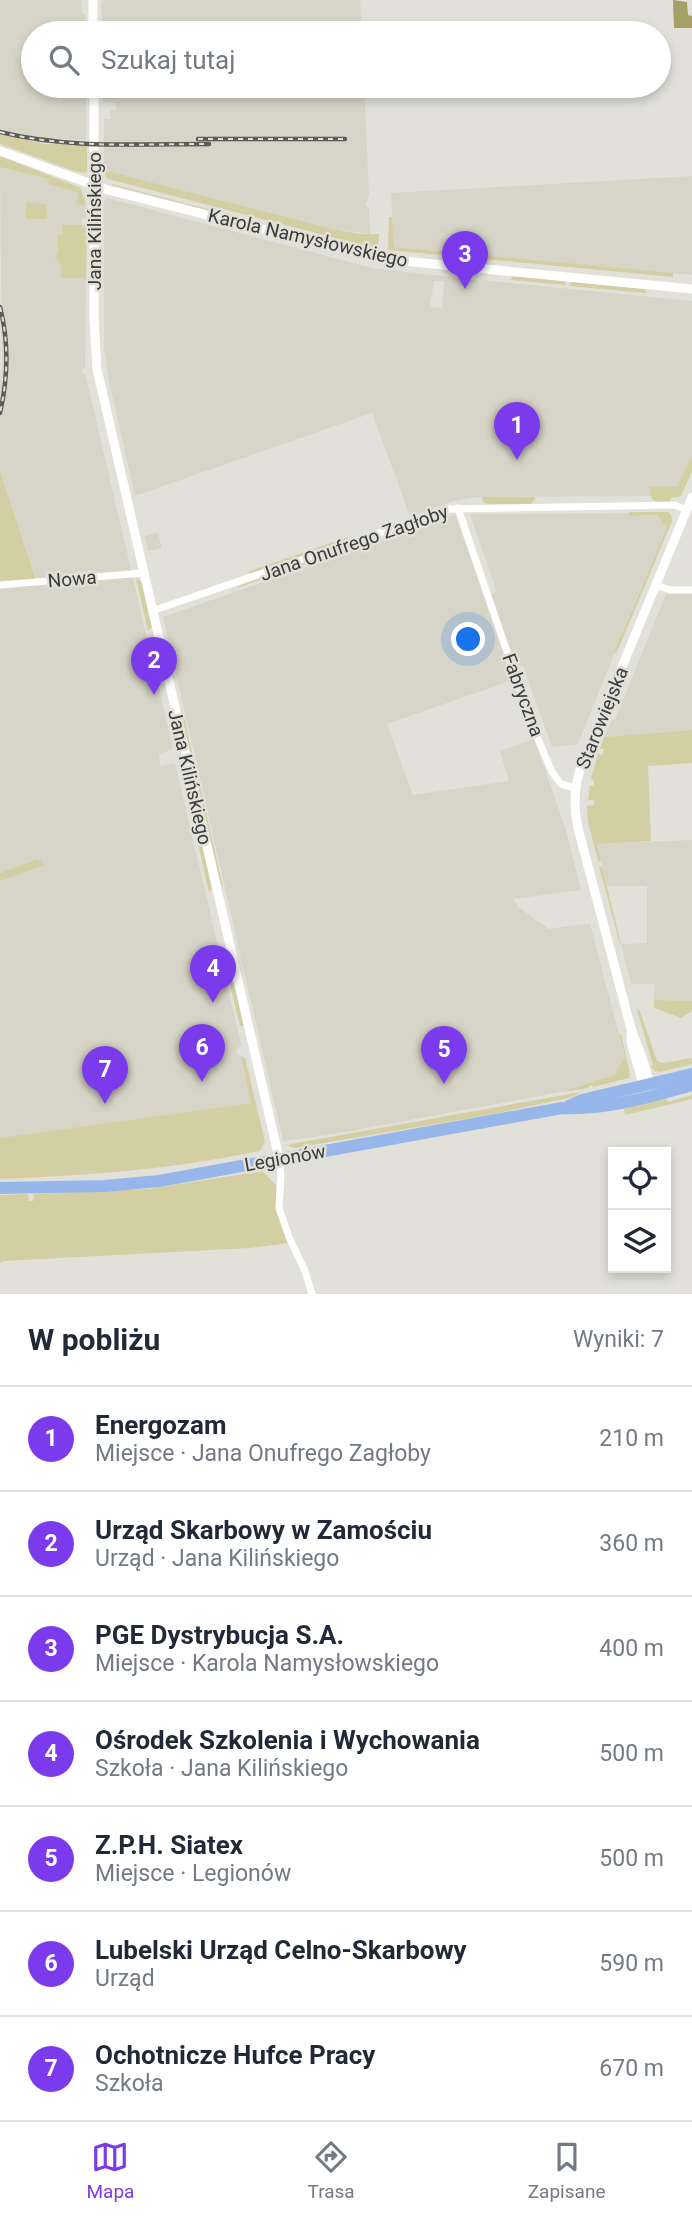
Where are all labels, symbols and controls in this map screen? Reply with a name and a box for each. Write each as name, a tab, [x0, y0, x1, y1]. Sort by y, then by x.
search box	[21, 21, 671, 98]
icon: search	[45, 41, 83, 79]
text: Szukaj tutaj	[101, 45, 235, 75]
street label: Jana Kilińskiego	[83, 152, 106, 290]
street label: Karola Namysłowskiego	[206, 204, 410, 272]
pin: 3	[442, 231, 488, 289]
pin: 1	[494, 402, 540, 460]
street label: Jana Onufrego Zagłoby	[257, 500, 451, 586]
street label: Nowa	[47, 565, 97, 593]
your location	[451, 622, 485, 656]
pin: 2	[131, 637, 177, 695]
street label: Fabryczna	[497, 650, 549, 740]
street label: Starowiejska	[571, 664, 633, 772]
street label: Jana Kilińskiego	[163, 707, 217, 847]
pin: 4	[190, 945, 236, 1003]
pin: 6	[179, 1024, 225, 1082]
pin: 5	[421, 1026, 467, 1084]
pin: 7	[82, 1046, 128, 1104]
street label: Legionów	[243, 1140, 327, 1176]
map controls	[608, 1147, 671, 1273]
button: locate	[608, 1147, 671, 1210]
button: layers	[608, 1210, 671, 1273]
text: W pobliżu	[28, 1322, 160, 1357]
text: Wyniki: 7	[573, 1326, 664, 1353]
text: Energozam	[95, 1410, 227, 1440]
text: 1	[44, 1425, 58, 1452]
text: 210 m	[599, 1425, 664, 1452]
text: Miejsce · Jana Onufrego Zagłoby	[95, 1440, 431, 1467]
text: Urząd Skarbowy w Zamościu	[95, 1515, 432, 1545]
text: 2	[44, 1530, 58, 1557]
text: 360 m	[599, 1530, 664, 1557]
text: Urząd · Jana Kilińskiego	[95, 1545, 339, 1572]
text: PGE Dystrybucja S.A.	[95, 1620, 344, 1650]
text: 3	[44, 1635, 58, 1662]
text: 400 m	[599, 1635, 664, 1662]
text: Miejsce · Karola Namysłowskiego	[95, 1650, 439, 1677]
text: Ośrodek Szkolenia i Wychowania	[95, 1725, 480, 1755]
text: 4	[44, 1740, 58, 1767]
text: 500 m	[599, 1740, 664, 1767]
text: Szkoła · Jana Kilińskiego	[95, 1755, 348, 1782]
text: Z.P.H. Siatex	[95, 1830, 243, 1860]
text: 5	[44, 1845, 58, 1872]
text: 500 m	[599, 1845, 664, 1872]
text: Miejsce · Legionów	[95, 1860, 291, 1887]
text: Lubelski Urząd Celno-Skarbowy	[95, 1935, 467, 1965]
text: 6	[44, 1950, 58, 1977]
text: 590 m	[599, 1950, 664, 1977]
text: Urząd	[95, 1965, 155, 1992]
text: Ochotnicze Hufce Pracy	[95, 2040, 375, 2070]
text: 7	[44, 2055, 58, 2082]
text: 670 m	[599, 2055, 664, 2082]
text: Szkoła	[95, 2070, 164, 2097]
tab: Mapa	[87, 2138, 134, 2203]
tab: Trasa	[308, 2138, 355, 2203]
tab: Zapisane	[528, 2138, 605, 2203]

